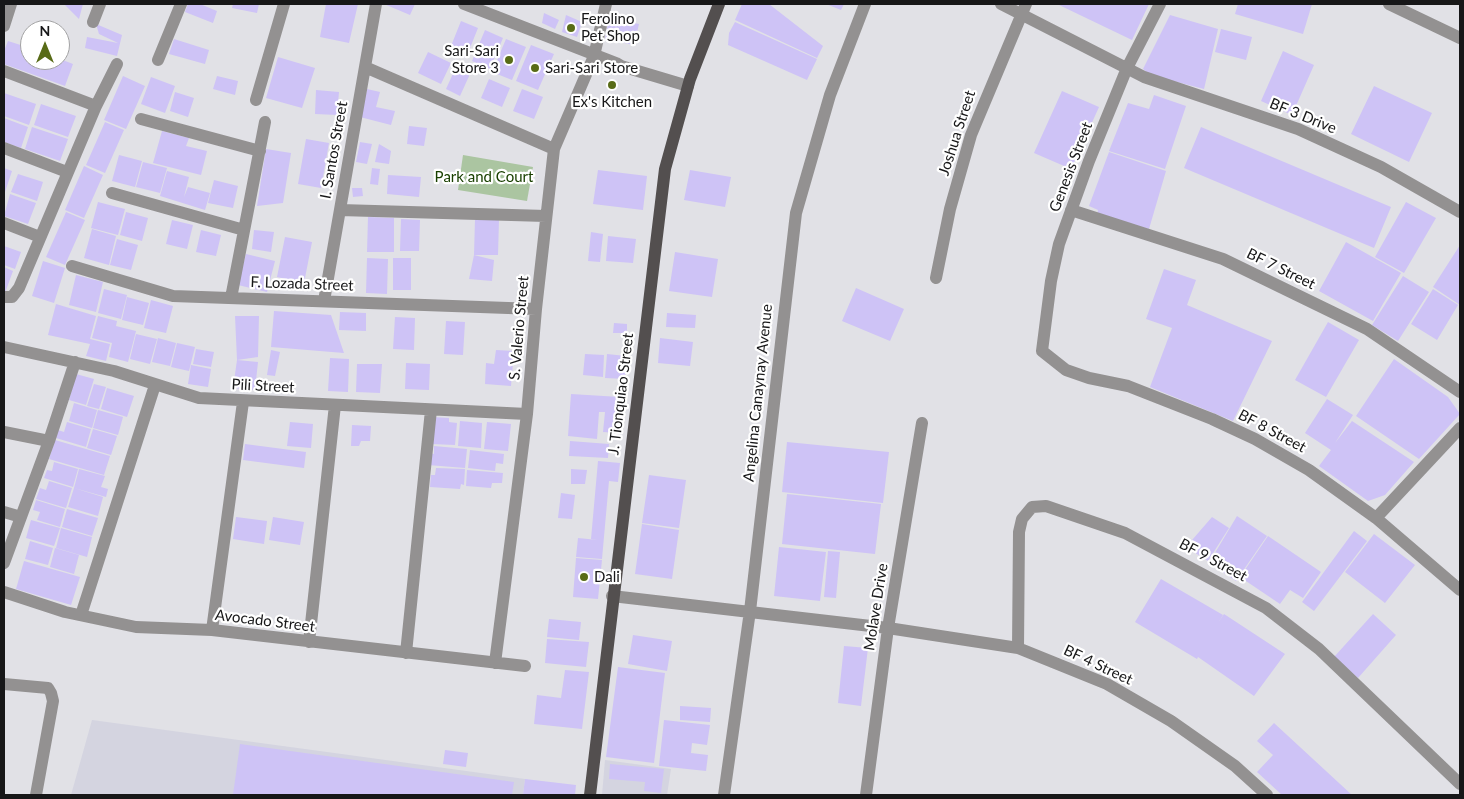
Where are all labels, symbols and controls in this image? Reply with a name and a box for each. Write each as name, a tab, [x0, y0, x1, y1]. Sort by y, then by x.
place label: Ferolino Pet Shop	[581, 10, 640, 45]
north arrow	[20, 20, 70, 70]
text: N	[40, 22, 50, 39]
marker: Ferolino Pet Shop	[565, 22, 577, 34]
place label: Sari-Sari Store 3	[444, 42, 499, 77]
marker: Sari-Sari Store 3	[503, 54, 515, 66]
place label: Sari-Sari Store	[545, 59, 638, 77]
marker: Sari-Sari Store	[529, 62, 541, 74]
marker: Ex's Kitchen	[606, 79, 618, 91]
street label: Joshua Street	[935, 88, 979, 178]
place label: Ex's Kitchen	[572, 93, 652, 111]
street label: BF 3 Drive	[1267, 94, 1339, 138]
street label: I. Santos Street	[317, 100, 351, 200]
street label: Genesis Street	[1046, 119, 1096, 215]
park label: Park and Court	[435, 168, 533, 186]
street label: BF 7 Street	[1244, 245, 1318, 293]
street label: F. Lozada Street	[250, 273, 354, 295]
street label: S. Valerio Street	[505, 275, 533, 381]
street label: Angelina Canaynay Avenue	[740, 303, 776, 483]
street label: J. Tionquiao Street	[605, 332, 637, 456]
street label: Pili Street	[231, 375, 295, 397]
street label: BF 8 Street	[1235, 406, 1309, 456]
street label: BF 9 Street	[1176, 535, 1250, 585]
street label: Molave Drive	[860, 562, 892, 652]
place label: Dali	[594, 568, 620, 586]
marker: Dali	[578, 571, 590, 583]
street label: Avocado Street	[214, 606, 316, 636]
street label: BF 4 Street	[1061, 641, 1135, 689]

